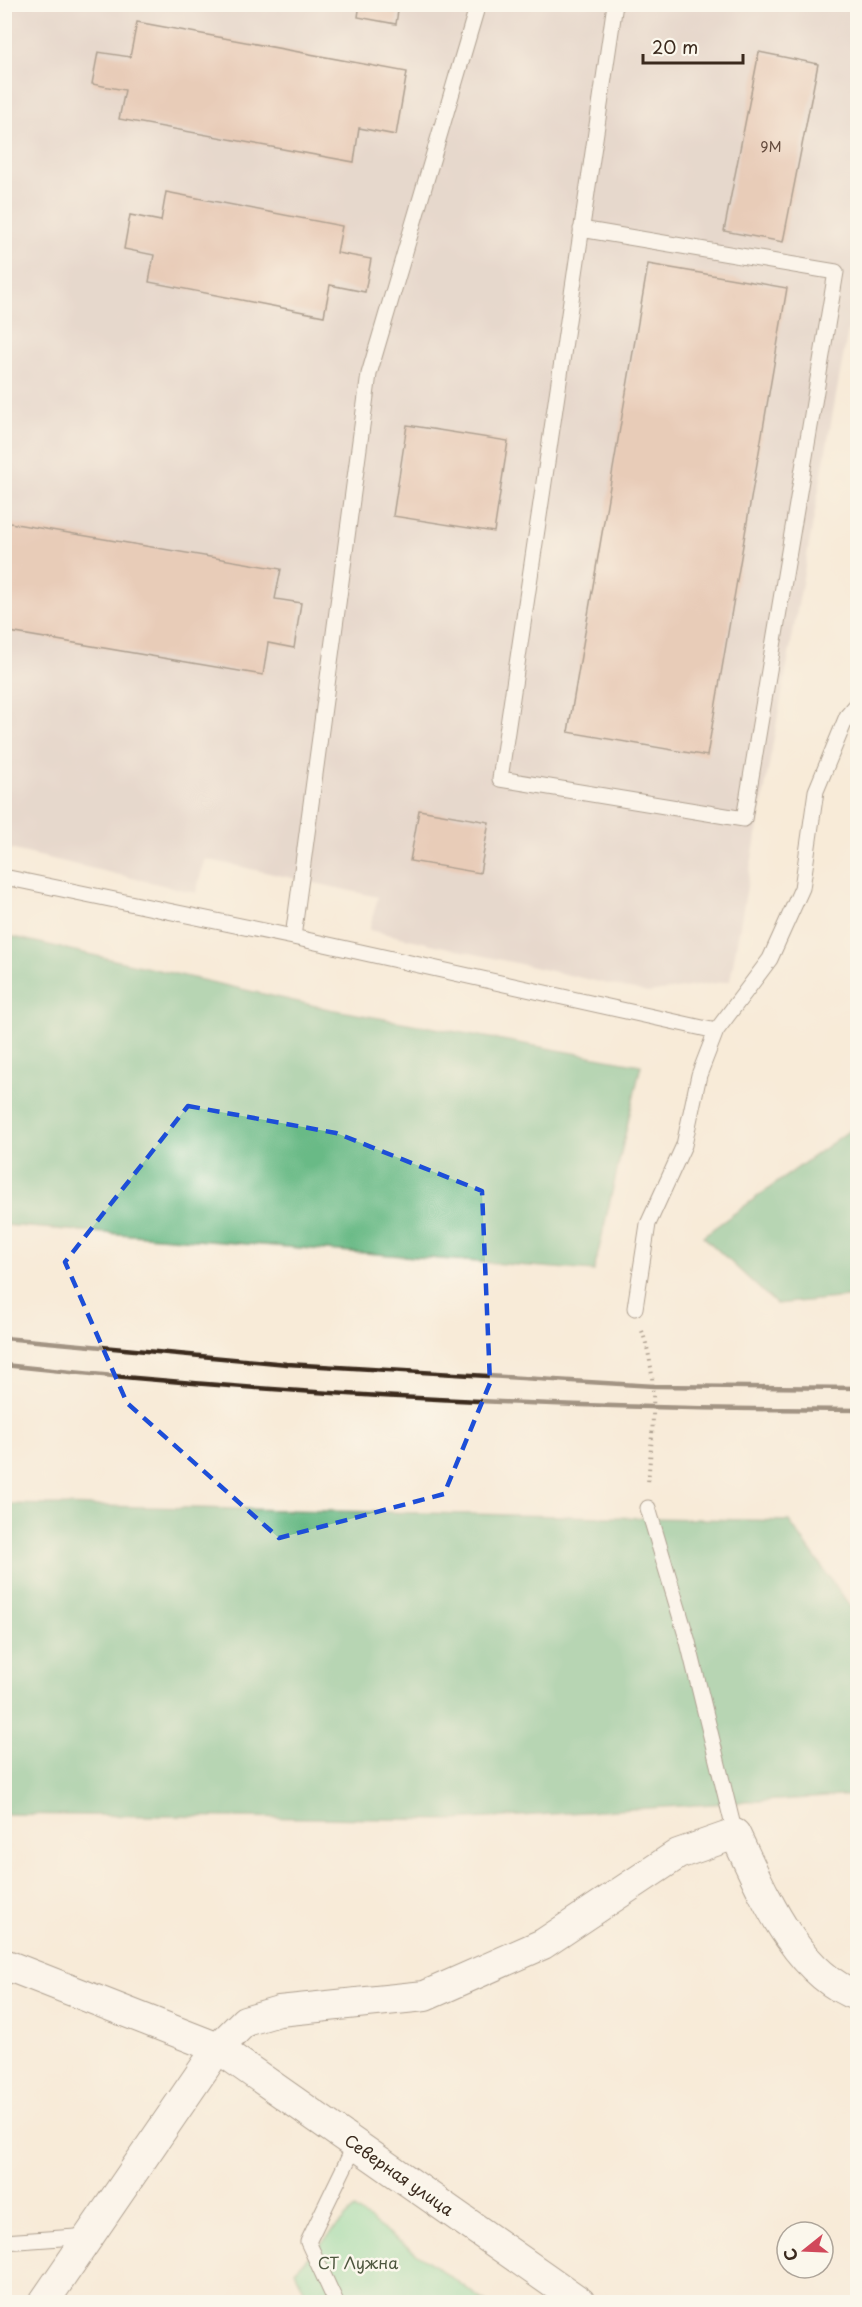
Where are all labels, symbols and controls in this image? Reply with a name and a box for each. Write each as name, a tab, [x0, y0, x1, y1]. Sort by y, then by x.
scale bar	[643, 27, 744, 65]
text: 20 m	[652, 33, 698, 60]
house number: 9М	[760, 136, 782, 157]
street label: Северная улица	[340, 2127, 459, 2221]
north arrow	[775, 2220, 835, 2280]
text: С	[777, 2246, 803, 2264]
park label: СТ Лужна	[318, 2250, 398, 2274]

